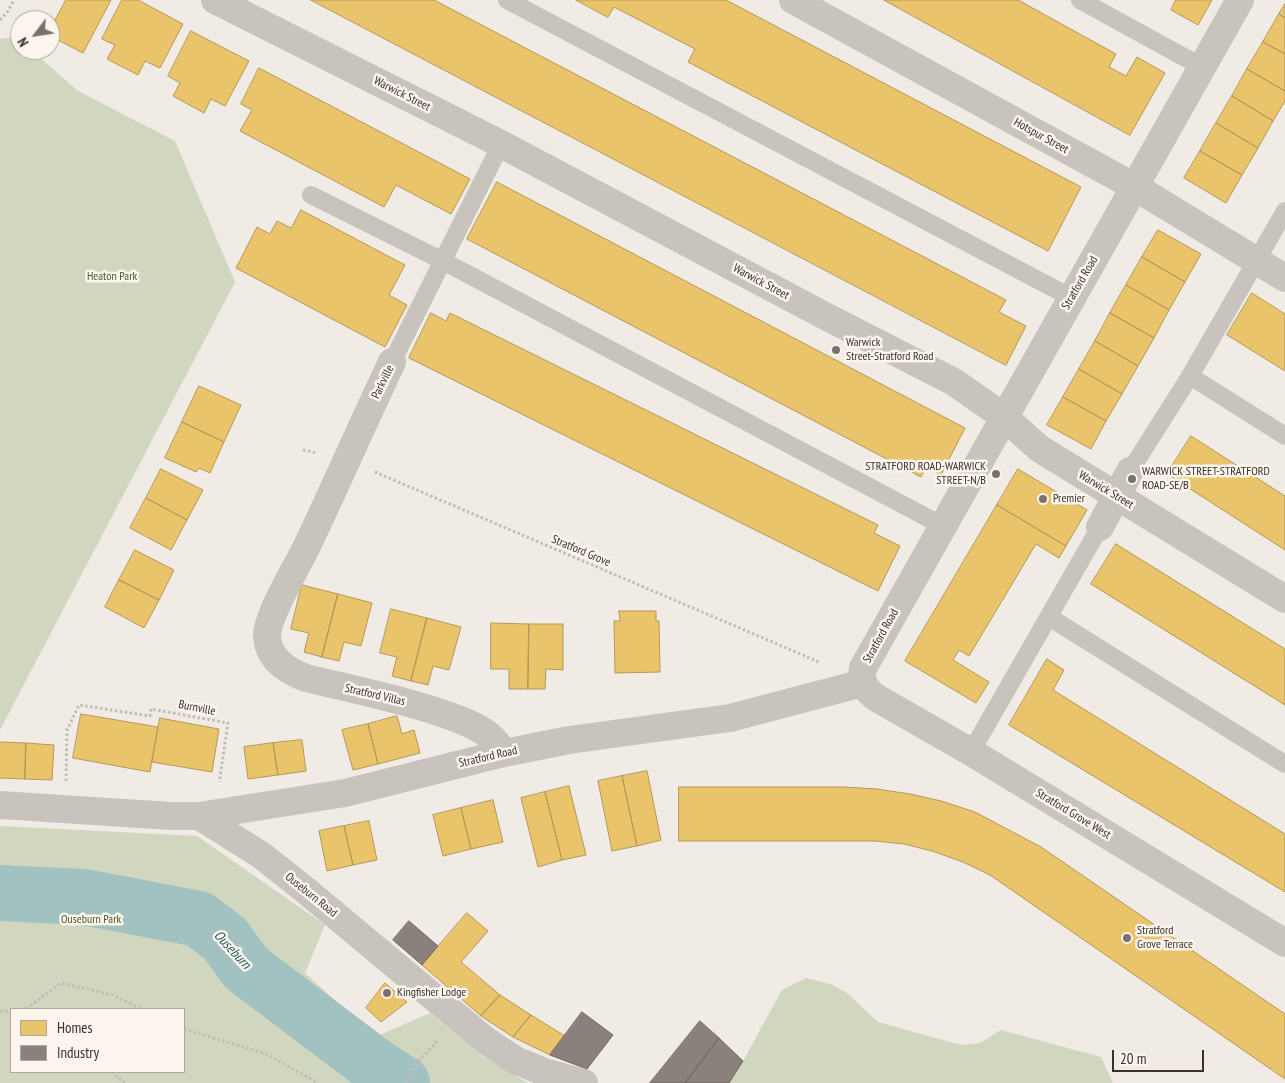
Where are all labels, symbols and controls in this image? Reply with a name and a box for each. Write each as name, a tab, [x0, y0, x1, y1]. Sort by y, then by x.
north arrow	[10, 10, 60, 60]
text: N	[13, 34, 33, 50]
street label: Warwick Street	[371, 74, 433, 114]
street label: Hotspur Street	[1011, 115, 1071, 157]
street label: Stratford Road	[1059, 254, 1101, 312]
street label: Warwick Street	[730, 261, 792, 303]
park label: Heaton Park	[87, 270, 137, 284]
place label: Warwick Street-Stratford Road	[846, 336, 934, 364]
marker: Warwick Street-Stratford Road	[830, 344, 842, 356]
street label: Parkville	[369, 363, 397, 401]
place label: STRATFORD ROAD-WARWICK STREET-N/B	[865, 460, 986, 488]
place label: WARWICK STREET-STRATFORD ROAD-SE/B	[1142, 465, 1270, 493]
marker: STRATFORD ROAD-WARWICK STREET-N/B	[990, 468, 1002, 480]
street label: Warwick Street	[1076, 468, 1136, 512]
marker: WARWICK STREET-STRATFORD ROAD-SE/B	[1126, 473, 1138, 485]
place label: Premier	[1053, 492, 1085, 506]
marker: Premier	[1037, 493, 1049, 505]
street label: Stratford Grove	[549, 532, 613, 570]
street label: Stratford Road	[860, 606, 902, 666]
street label: Stratford Villas	[343, 681, 407, 709]
street label: Burnville	[177, 697, 217, 719]
street label: Stratford Road	[457, 743, 519, 771]
street label: Stratford Grove West	[1033, 786, 1113, 842]
street label: Ouseburn Road	[282, 870, 340, 920]
park label: Ouseburn Park	[61, 913, 121, 927]
place label: Stratford Grove Terrace	[1137, 924, 1193, 952]
water label: Ouseburn	[210, 927, 254, 973]
marker: Stratford Grove Terrace	[1121, 932, 1133, 944]
place label: Kingfisher Lodge	[397, 986, 466, 1000]
marker: Kingfisher Lodge	[381, 987, 393, 999]
legend	[10, 1008, 185, 1073]
text: Homes	[57, 1018, 93, 1037]
scale bar	[1115, 1040, 1208, 1072]
text: Industry	[57, 1043, 99, 1062]
text: 20 m	[1120, 1049, 1146, 1068]

